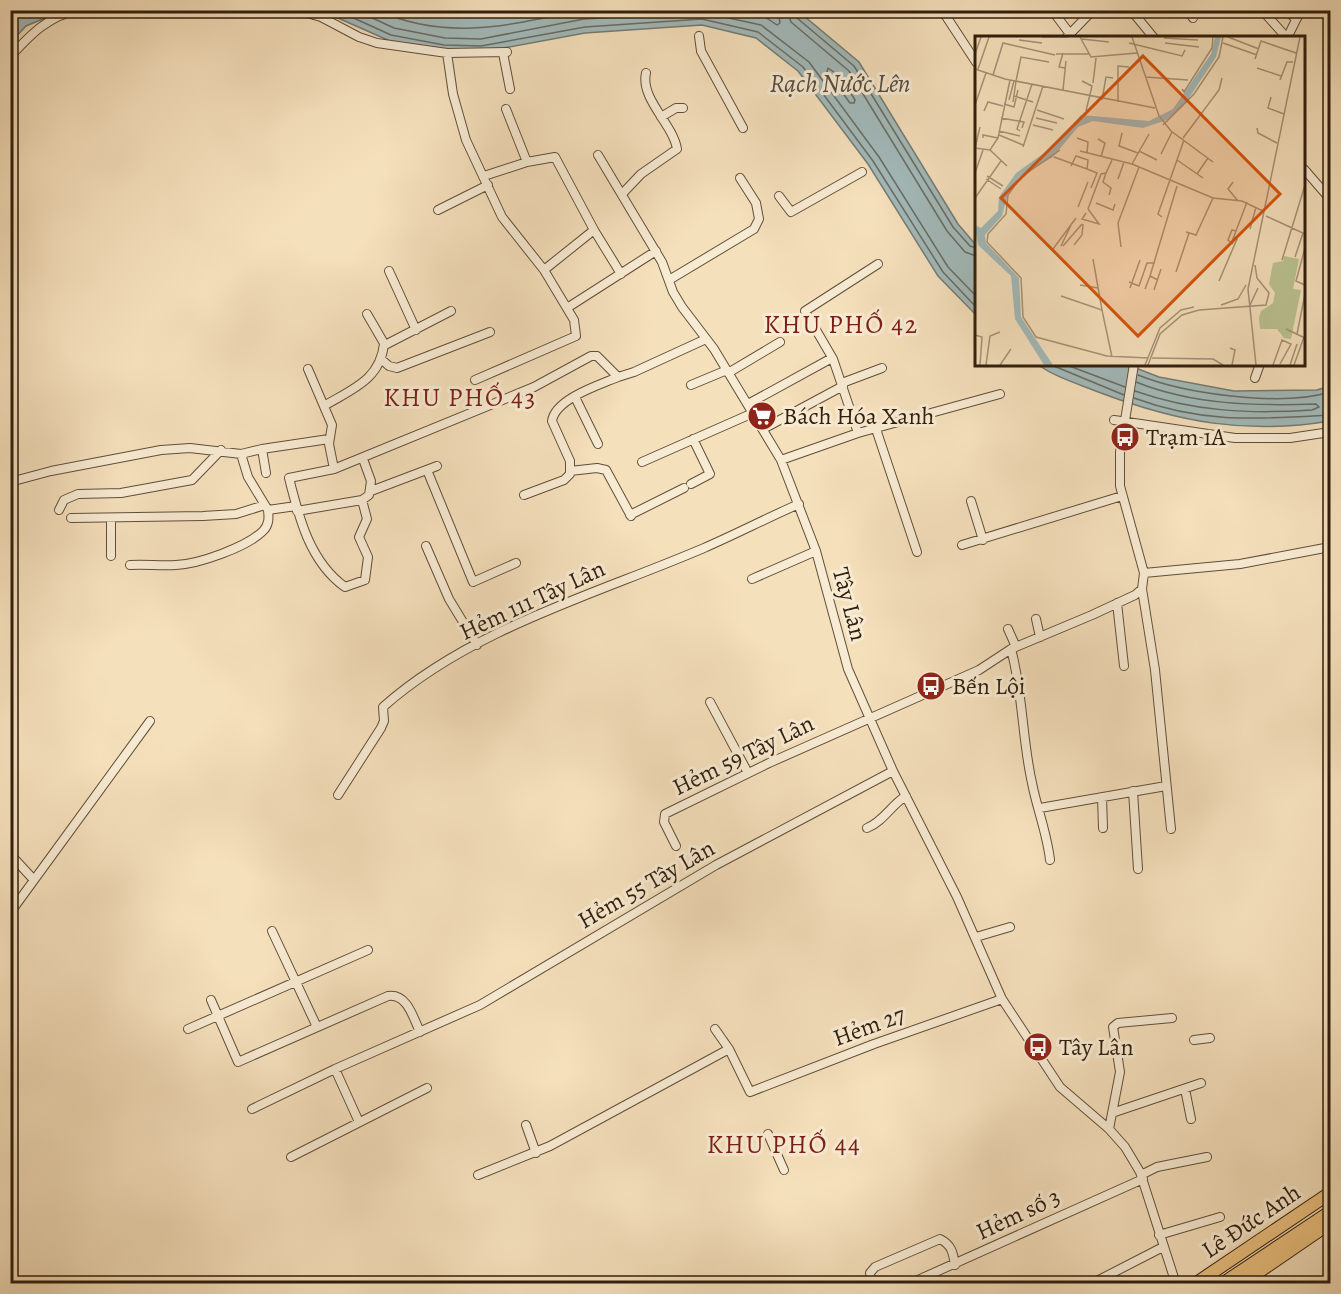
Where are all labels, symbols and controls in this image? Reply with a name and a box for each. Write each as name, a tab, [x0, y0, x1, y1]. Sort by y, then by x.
inset map	[975, 36, 1305, 366]
water label: Rạch Nước Lên	[770, 66, 910, 101]
district label: KHU PHỐ 42	[764, 307, 918, 342]
district label: KHU PHỐ 43	[383, 380, 537, 415]
supermarket icon: Bách Hóa Xanh	[746, 400, 778, 432]
place label: Bách Hóa Xanh	[783, 400, 935, 432]
bus stop icon: Trạm 1A	[1109, 421, 1141, 453]
place label: Trạm 1A	[1146, 421, 1226, 453]
street label: Hẻm 111 Tây Lân	[454, 552, 610, 648]
street label: Tây Lân	[825, 564, 875, 644]
bus stop icon: Bến Lội	[915, 670, 947, 702]
place label: Bến Lội	[952, 670, 1026, 702]
street label: Hẻm 59 Tây Lân	[667, 707, 819, 803]
street label: Hẻm 55 Tây Lân	[572, 832, 720, 936]
street label: Hẻm 27	[828, 998, 910, 1054]
bus stop icon: Tây Lân	[1022, 1031, 1054, 1063]
place label: Tây Lân	[1059, 1031, 1134, 1063]
district label: KHU PHỐ 44	[707, 1127, 861, 1162]
street label: Lê Đức Anh	[1195, 1176, 1307, 1266]
street label: Hẻm số 3	[971, 1181, 1065, 1247]

